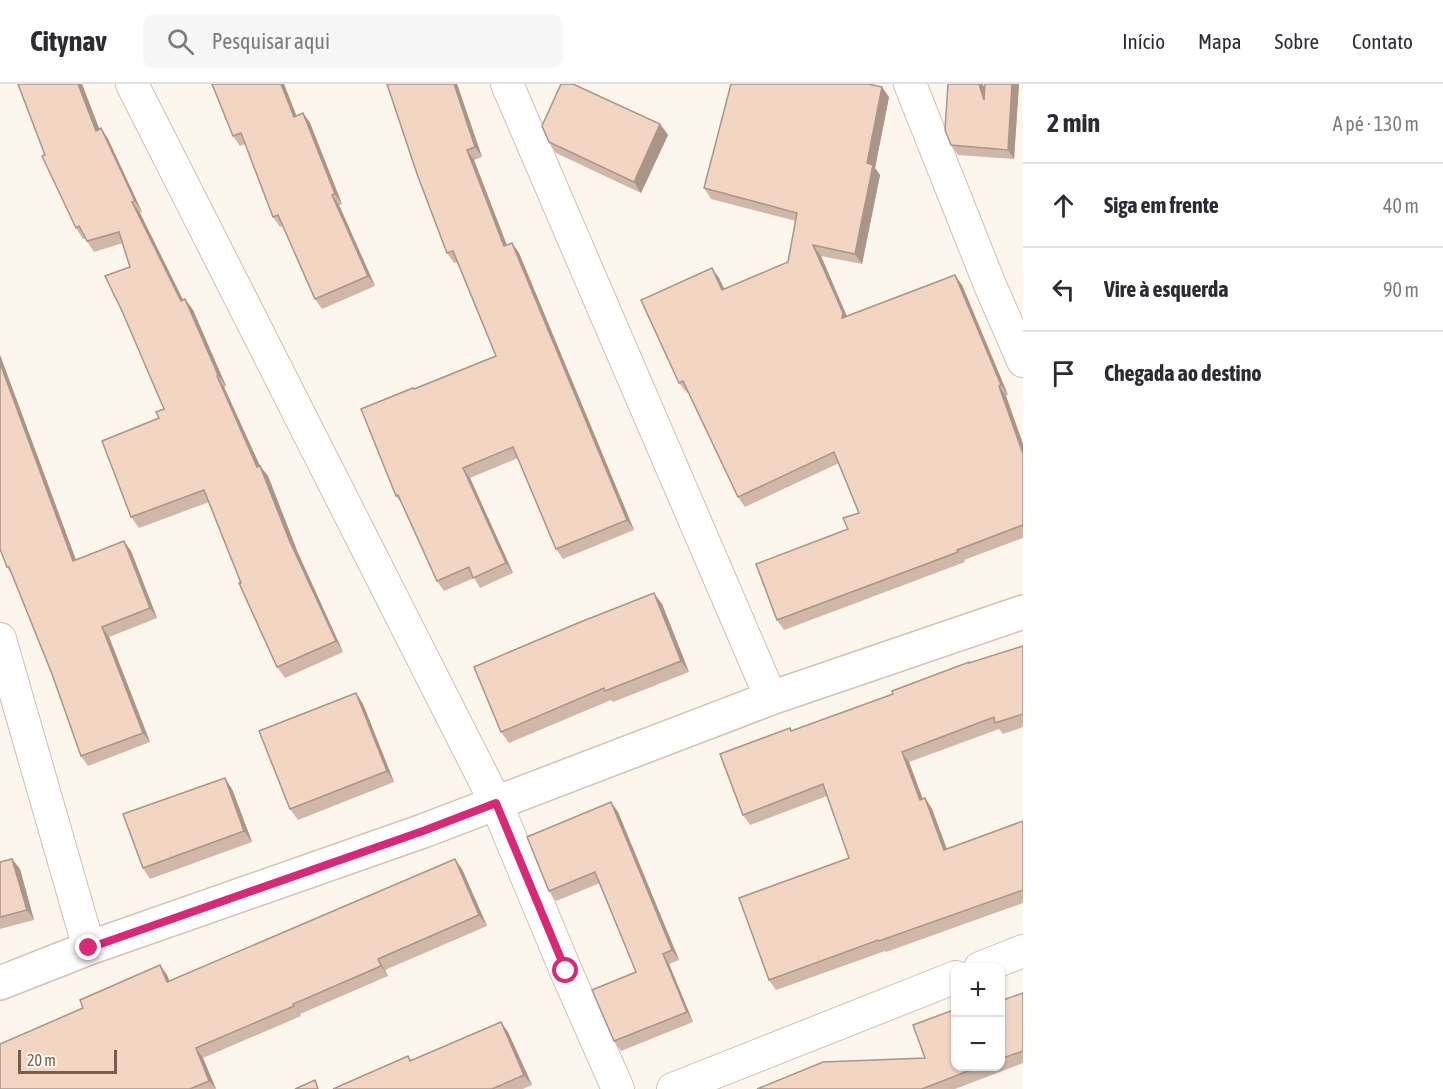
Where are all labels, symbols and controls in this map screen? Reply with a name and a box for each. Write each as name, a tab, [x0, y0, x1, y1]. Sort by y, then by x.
search box	[143, 14, 563, 68]
text: Citynav	[30, 25, 107, 57]
icon: search	[164, 25, 197, 58]
text: Pesquisar aqui	[212, 28, 330, 54]
text: Início	[1122, 29, 1165, 53]
text: Mapa	[1198, 29, 1242, 53]
text: Sobre	[1275, 29, 1319, 53]
text: Contato	[1352, 29, 1413, 53]
text: 2 min	[1047, 108, 1100, 138]
text: A pé · 130 m	[1333, 112, 1419, 135]
icon: ahead	[1047, 189, 1080, 222]
text: Siga em frente	[1104, 192, 1219, 218]
text: 40 m	[1383, 194, 1419, 217]
icon: left	[1047, 273, 1080, 306]
text: Vire à esquerda	[1104, 276, 1229, 302]
text: 90 m	[1383, 278, 1419, 301]
icon: arrive	[1047, 357, 1080, 390]
text: Chegada ao destino	[1104, 360, 1262, 386]
route end	[75, 934, 101, 960]
route start	[552, 957, 578, 983]
map controls	[951, 963, 1005, 1071]
button: +	[951, 963, 1005, 1017]
button: −	[951, 1017, 1005, 1071]
scale bar	[18, 1047, 117, 1074]
text: 20 m	[27, 1051, 56, 1069]

